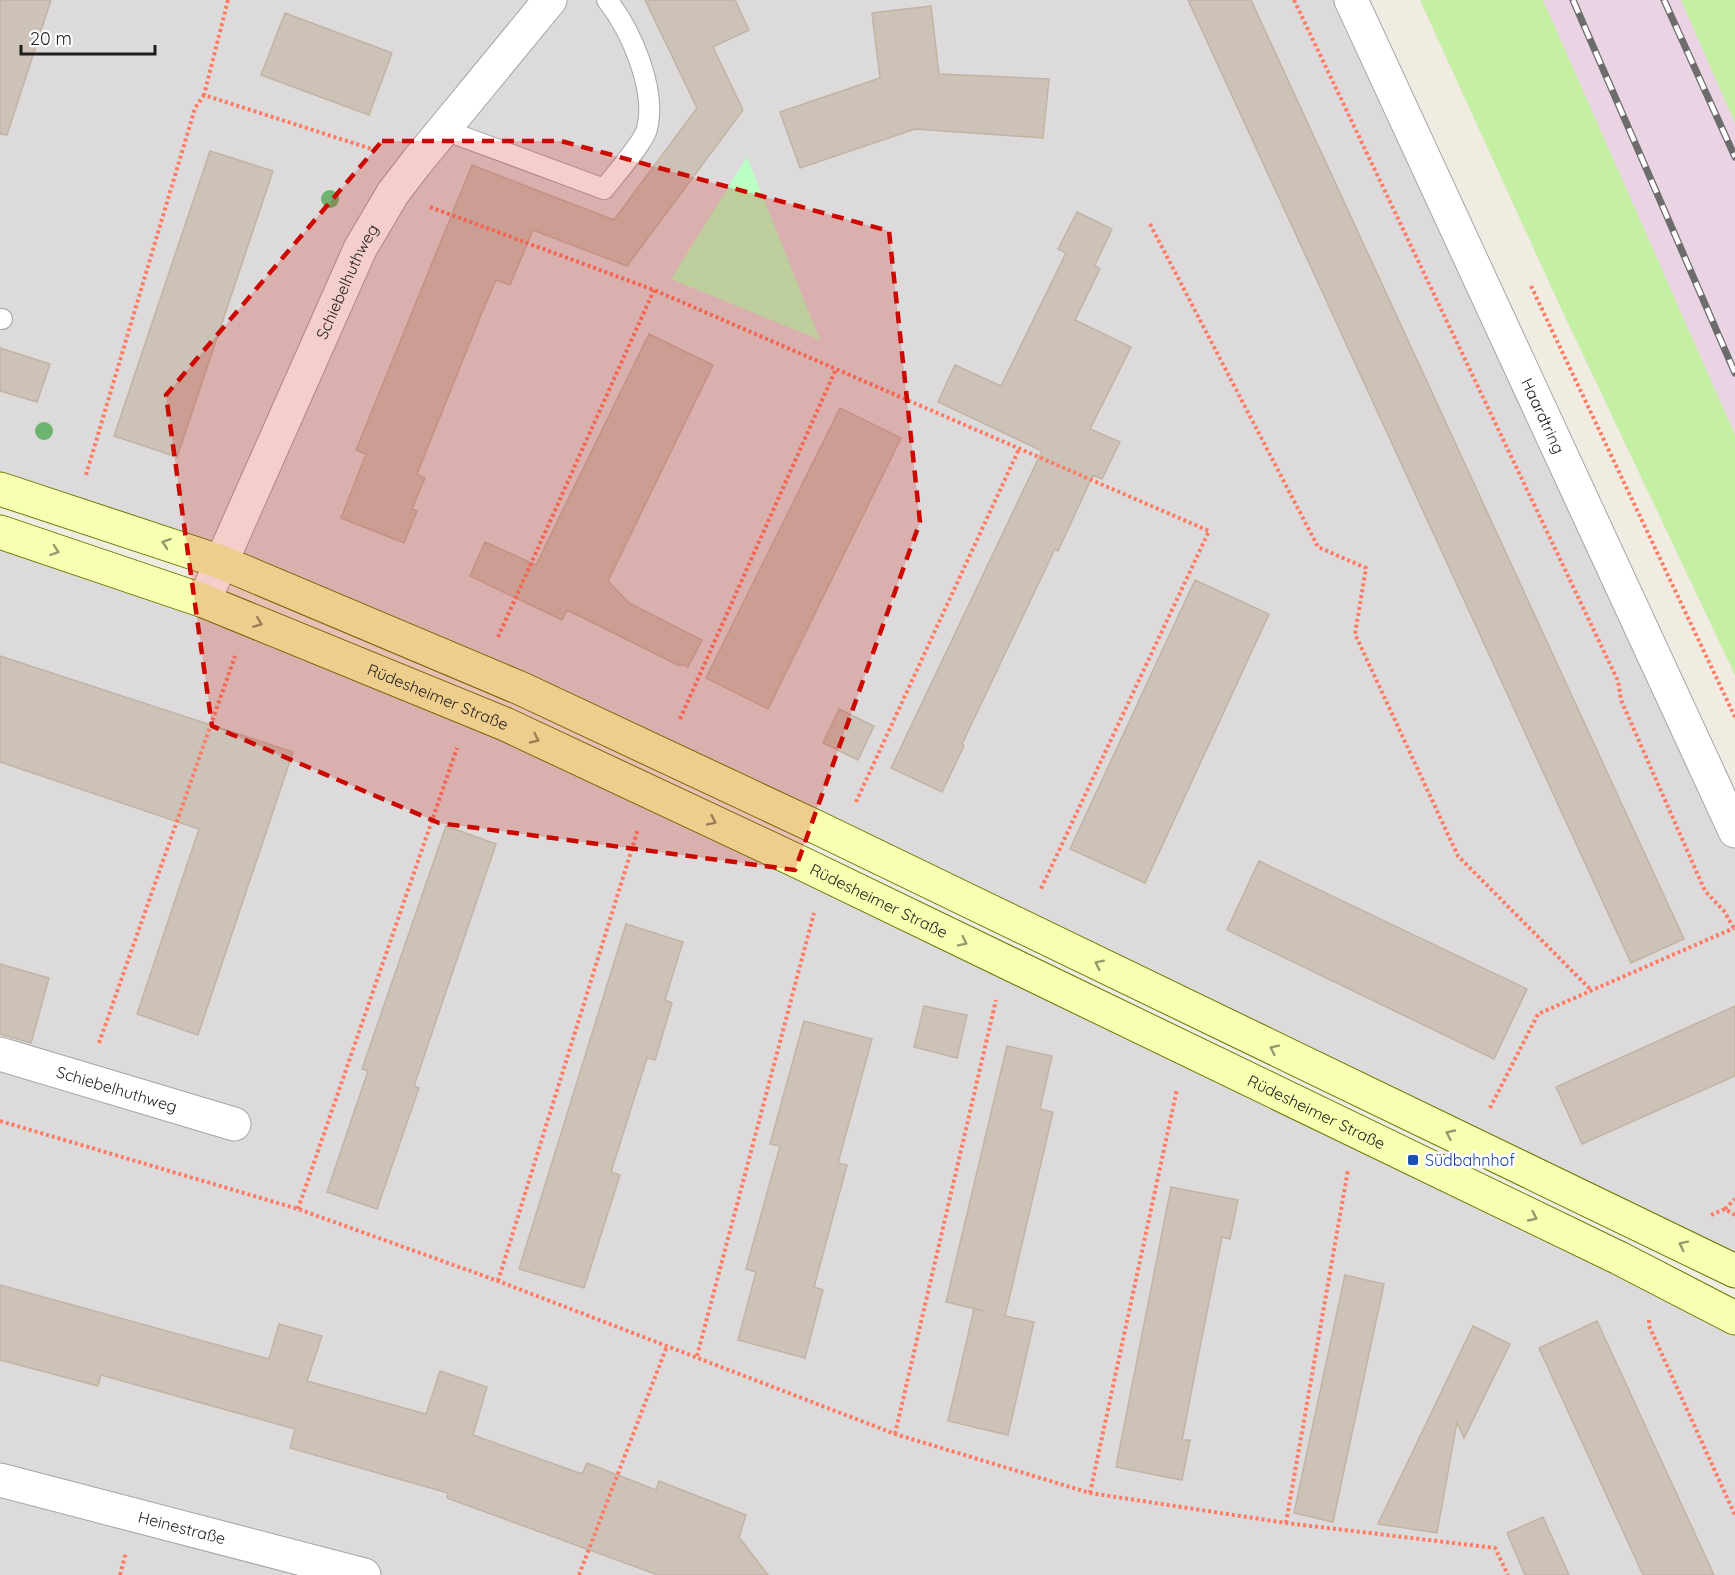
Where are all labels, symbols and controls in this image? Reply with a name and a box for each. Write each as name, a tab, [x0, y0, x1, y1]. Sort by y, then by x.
scale bar	[21, 18, 154, 56]
text: 20 m	[30, 27, 72, 50]
street label: Schiebelhuthweg	[311, 220, 383, 342]
street label: Haardtring	[1517, 375, 1569, 457]
one-way arrow	[161, 538, 172, 551]
one-way arrow	[49, 543, 60, 556]
one-way arrow	[252, 616, 263, 629]
street label: Rüdesheimer Straße	[364, 659, 511, 734]
one-way arrow	[529, 731, 540, 743]
one-way arrow	[705, 814, 716, 826]
street label: Rüdesheimer Straße	[807, 859, 951, 942]
one-way arrow	[957, 934, 968, 946]
one-way arrow	[1094, 959, 1105, 971]
one-way arrow	[1269, 1044, 1280, 1056]
street label: Schiebelhuthweg	[54, 1061, 180, 1116]
street label: Rüdesheimer Straße	[1244, 1070, 1389, 1154]
one-way arrow	[1445, 1129, 1456, 1141]
place label: Südbahnhof	[1425, 1150, 1515, 1170]
marker: Südbahnhof	[1406, 1153, 1420, 1167]
one-way arrow	[1526, 1210, 1537, 1222]
one-way arrow	[1678, 1240, 1689, 1252]
street label: Heinestraße	[136, 1506, 228, 1548]

